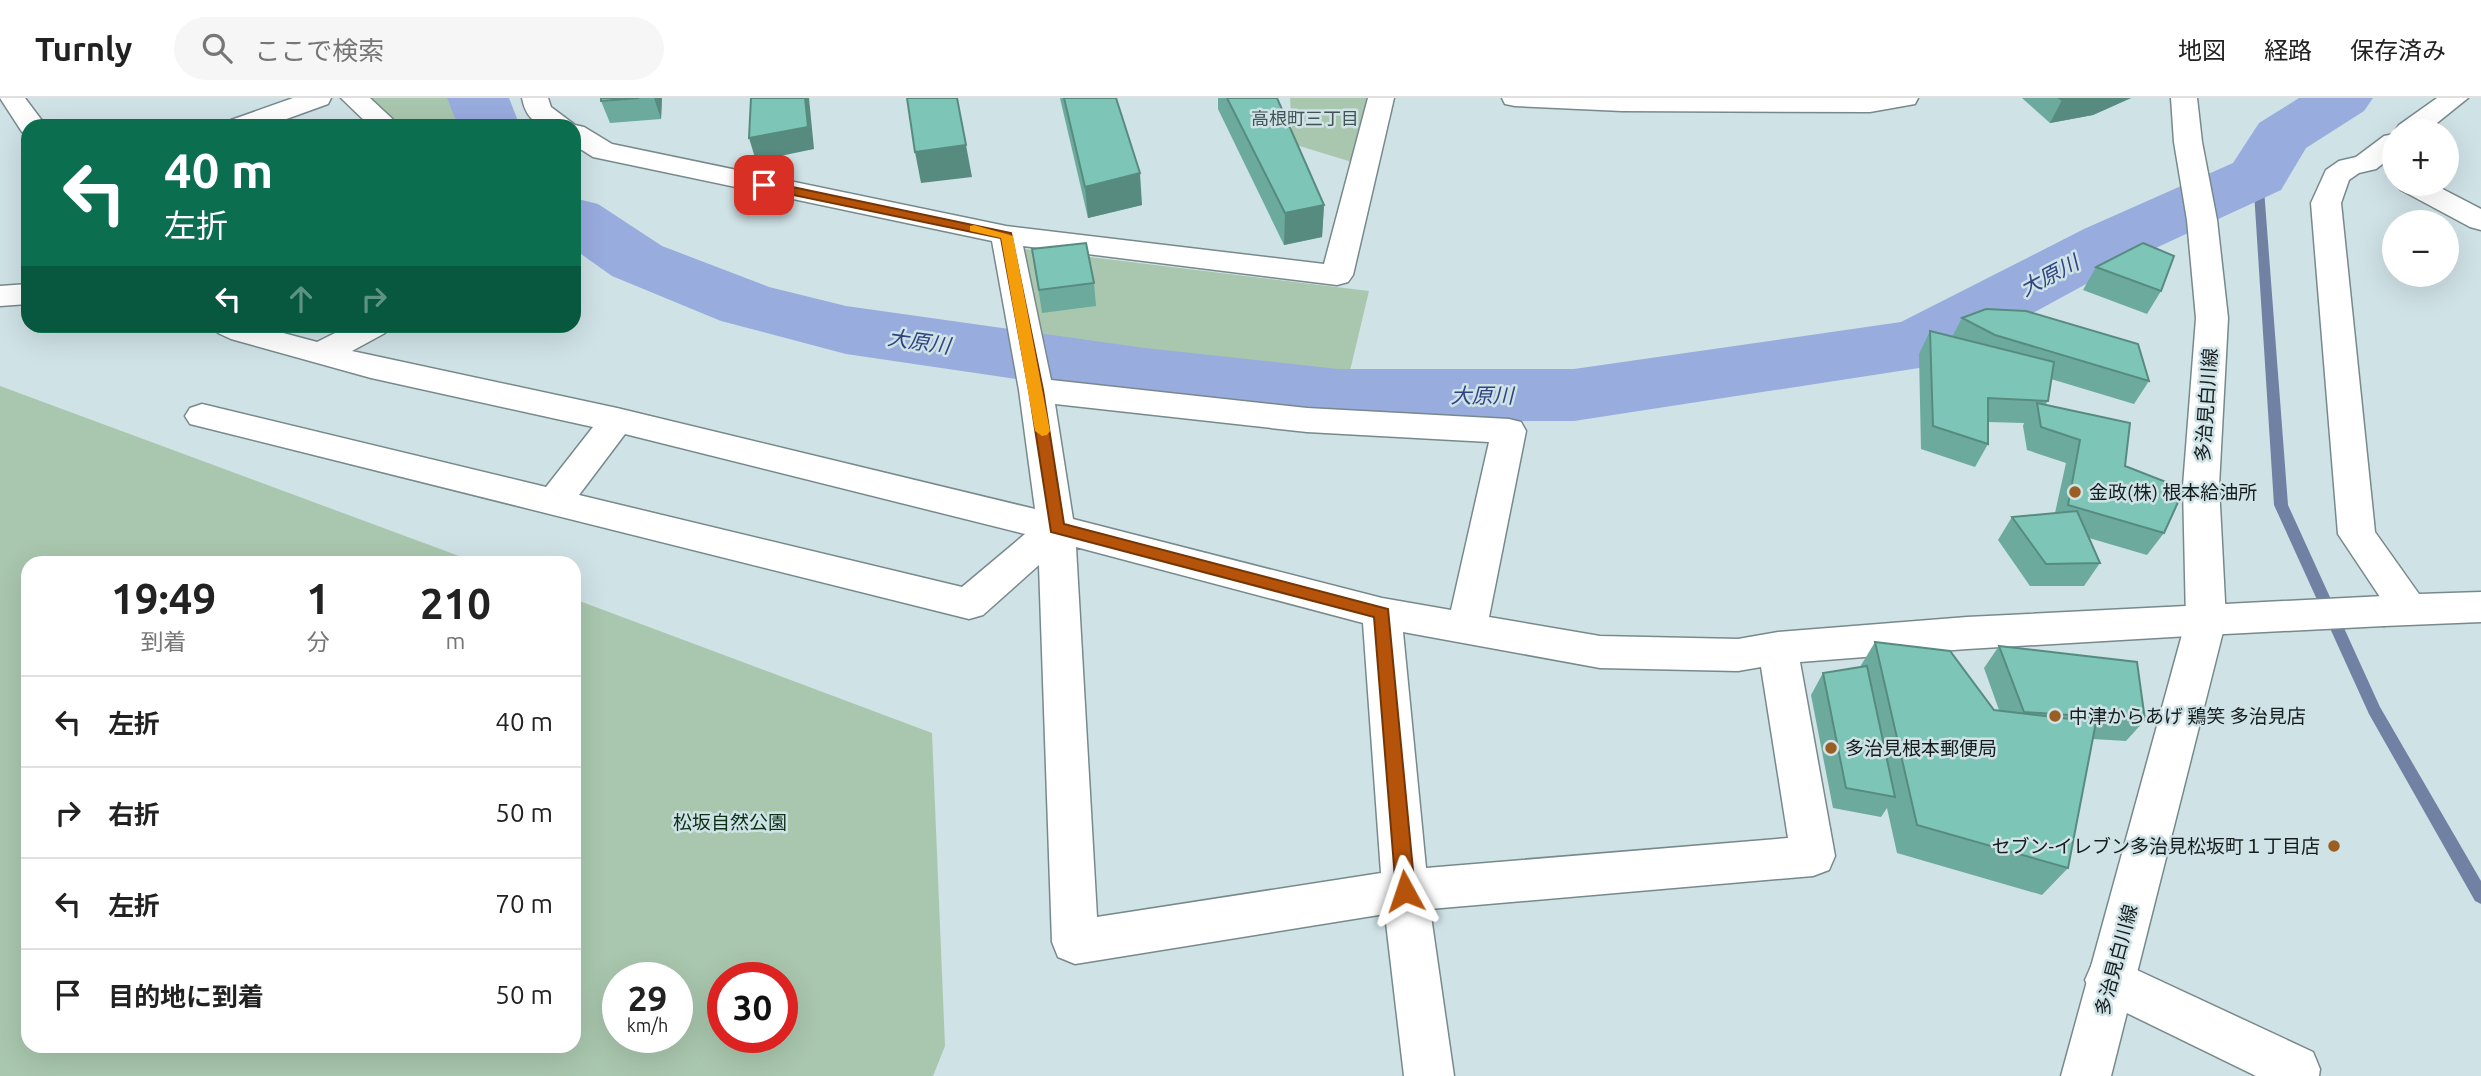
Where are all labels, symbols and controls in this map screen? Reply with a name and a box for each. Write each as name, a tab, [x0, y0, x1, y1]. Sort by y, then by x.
search box	[174, 17, 664, 80]
icon: search	[198, 29, 236, 67]
text: Turnly	[35, 30, 132, 67]
text: ここで検索	[254, 36, 384, 65]
text: 地図	[2178, 37, 2226, 64]
text: 経路	[2264, 37, 2312, 64]
text: 保存済み	[2350, 37, 2446, 64]
district label: 高根町三丁目	[1251, 108, 1359, 128]
map controls	[2382, 119, 2459, 287]
button: +	[2382, 119, 2459, 196]
text: 40 m	[164, 142, 273, 197]
icon: left	[49, 147, 140, 238]
pin	[734, 155, 794, 215]
icon: arrive	[745, 166, 783, 204]
text: 左折	[164, 207, 228, 243]
button: −	[2382, 210, 2459, 287]
water label: 大原川	[2016, 249, 2084, 300]
icon: left	[209, 280, 247, 318]
icon: ahead	[282, 280, 320, 318]
icon: right	[355, 280, 393, 318]
water label: 大原川	[886, 325, 954, 358]
street label: 多治見白川線	[2191, 347, 2221, 463]
water label: 大原川	[1451, 383, 1515, 407]
place label: 金政(株) 根本給油所	[2089, 481, 2257, 503]
marker: 金政(株) 根本給油所	[2067, 484, 2083, 500]
text: 19:49	[111, 575, 216, 622]
text: 1	[306, 575, 330, 622]
text: 210	[420, 580, 491, 627]
text: m	[446, 628, 465, 653]
text: 到着	[141, 629, 187, 654]
text: 分	[307, 629, 330, 654]
icon: left	[49, 703, 87, 741]
place label: 中津からあげ 鶏笑 多治見店	[2069, 705, 2306, 727]
text: 40 m	[495, 707, 553, 736]
marker: 中津からあげ 鶏笑 多治見店	[2047, 708, 2063, 724]
text: 左折	[108, 709, 160, 738]
place label: 多治見根本郵便局	[1845, 737, 1997, 759]
marker: 多治見根本郵便局	[1823, 740, 1839, 756]
icon: right	[49, 794, 87, 832]
text: 50 m	[495, 798, 553, 827]
text: 右折	[108, 800, 160, 829]
park label: 松坂自然公園	[673, 811, 787, 833]
place label: セブン-イレブン多治見松坂町１丁目店	[1992, 835, 2320, 857]
marker: セブン-イレブン多治見松坂町１丁目店	[2326, 838, 2342, 854]
position arrow	[1368, 854, 1442, 928]
icon: left	[49, 885, 87, 923]
text: 70 m	[495, 889, 553, 918]
text: 左折	[108, 891, 160, 920]
street label: 多治見白川線	[2091, 902, 2141, 1018]
speed limit sign: 30	[707, 962, 798, 1053]
icon: arrive	[49, 976, 87, 1014]
text: 29	[628, 978, 667, 1018]
text: 50 m	[495, 980, 553, 1009]
text: 目的地に到着	[108, 982, 264, 1011]
text: km/h	[627, 1015, 668, 1035]

